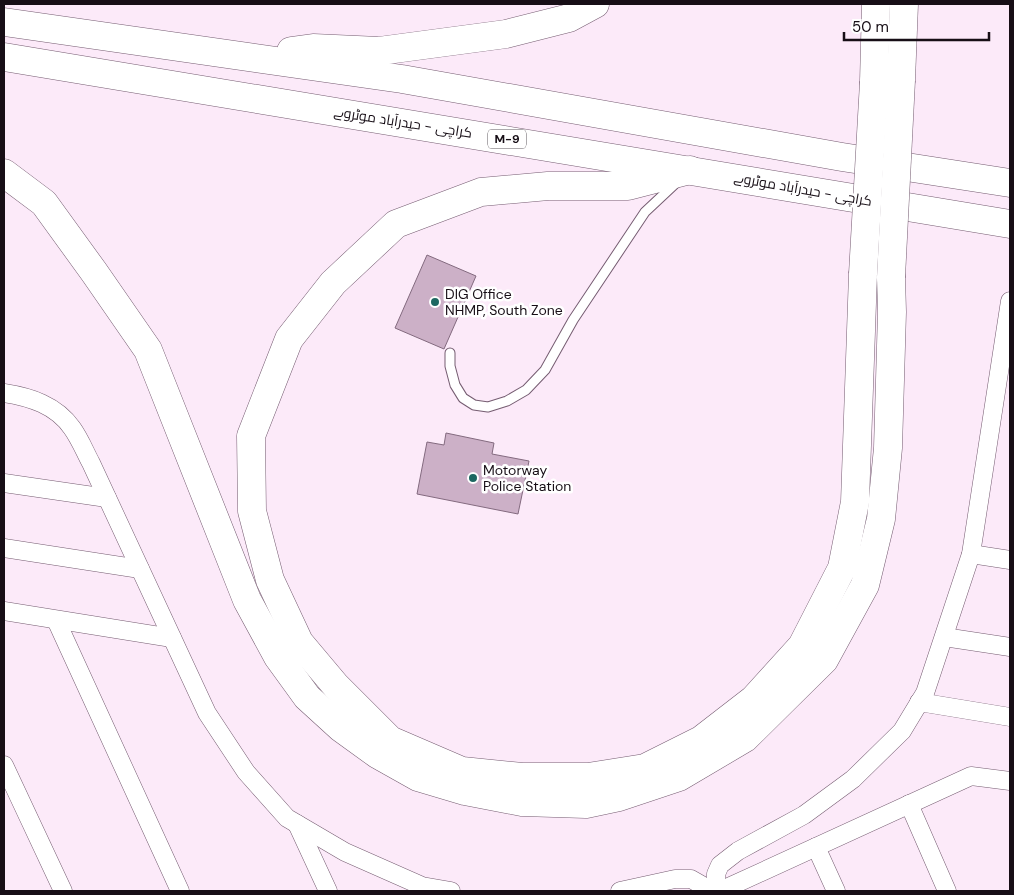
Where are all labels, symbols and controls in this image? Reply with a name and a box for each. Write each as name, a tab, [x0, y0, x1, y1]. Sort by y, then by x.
scale bar	[844, 10, 989, 42]
text: 50 m	[852, 17, 889, 37]
street label: کراچی - حیدرآباد موٹروے	[332, 102, 473, 143]
road number: M-9	[488, 130, 526, 148]
street label: کراچی - حیدرآباد موٹروے	[732, 168, 873, 211]
place label: DIG Office NHMP, South Zone	[445, 285, 563, 319]
marker: DIG Office NHMP, South Zone	[429, 296, 441, 308]
place label: Motorway Police Station	[483, 461, 571, 495]
marker: Motorway Police Station	[467, 472, 479, 484]

